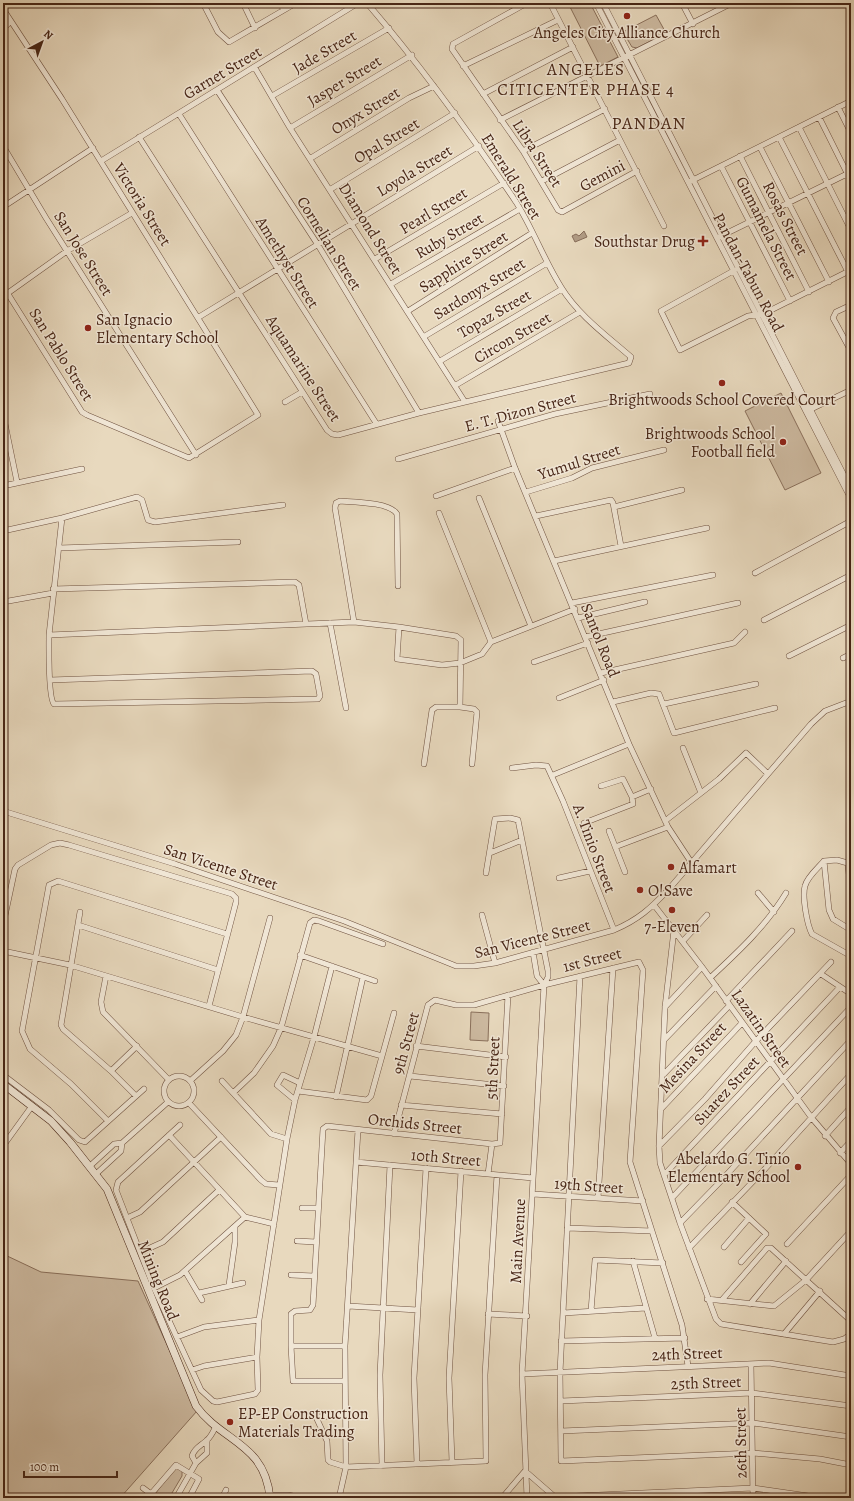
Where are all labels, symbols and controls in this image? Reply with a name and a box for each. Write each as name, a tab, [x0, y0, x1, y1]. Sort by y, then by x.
marker: Angeles City Alliance Church	[622, 11, 632, 21]
north arrow	[22, 22, 62, 62]
place label: Angeles City Alliance Church	[533, 22, 721, 44]
street label: Jade Street	[288, 25, 361, 79]
text: N	[40, 27, 56, 43]
street label: Garnet Street	[179, 41, 266, 105]
street label: Jasper Street	[303, 50, 386, 112]
district label: ANGELES CITICENTER PHASE 4	[497, 58, 675, 101]
street label: Onyx Street	[327, 82, 404, 140]
district label: PANDAN	[612, 111, 686, 135]
street label: Opal Street	[349, 113, 424, 169]
street label: Libra Street	[507, 115, 567, 192]
street label: Emerald Street	[476, 129, 546, 224]
street label: Loyola Street	[373, 140, 456, 202]
street label: Gemini	[576, 155, 629, 197]
street label: Victoria Street	[107, 158, 176, 250]
street label: Gumamela Street	[730, 173, 802, 284]
street label: Diamond Street	[333, 178, 407, 279]
street label: Rosas Street	[757, 178, 813, 259]
street label: Pearl Street	[396, 182, 471, 240]
street label: Cornelian Street	[292, 192, 367, 295]
street label: San Jose Street	[48, 207, 118, 300]
street label: Ruby Street	[411, 207, 488, 264]
street label: Pandan-Tabun Road	[707, 209, 789, 336]
street label: Amethyst Street	[250, 212, 324, 313]
street label: Sapphire Street	[415, 226, 512, 298]
place label: Southstar Drug	[594, 231, 695, 253]
marker: Southstar Drug	[698, 236, 708, 246]
street label: Sardonyx Street	[429, 253, 530, 325]
street label: Topaz Street	[454, 284, 535, 344]
street label: San Pablo Street	[24, 304, 99, 405]
street label: Circon Street	[470, 307, 555, 369]
place label: San Ignacio Elementary School	[96, 309, 219, 349]
street label: Aquamarine Street	[260, 310, 346, 426]
marker: San Ignacio Elementary School	[83, 323, 93, 333]
marker: Brightwoods School Covered Court	[717, 378, 727, 388]
street label: E. T. Dizon Street	[462, 386, 579, 437]
place label: Brightwoods School Covered Court	[608, 389, 836, 411]
place label: Brightwoods School Football field	[645, 423, 775, 463]
marker: Brightwoods School Football field	[778, 437, 788, 447]
street label: Yumul Street	[534, 438, 623, 486]
street label: Santol Road	[575, 600, 625, 681]
street label: A. Tinio Street	[567, 800, 621, 896]
street label: San Vicente Street	[161, 838, 280, 896]
place label: Alfamart	[678, 857, 737, 879]
marker: Alfamart	[666, 862, 676, 872]
place label: O!Save	[648, 880, 693, 902]
marker: O!Save	[635, 885, 645, 895]
marker: 7-Eleven	[667, 905, 677, 915]
street label: San Vicente Street	[472, 914, 592, 964]
place label: 7-Eleven	[644, 916, 700, 938]
street label: 1st Street	[561, 942, 624, 978]
street label: Lazatin Street	[726, 985, 796, 1072]
street label: 9th Street	[387, 1010, 425, 1077]
street label: Mesina Street	[654, 1017, 731, 1098]
street label: 5th Street	[480, 1036, 506, 1100]
street label: Suarez Street	[689, 1051, 765, 1130]
street label: Orchids Street	[367, 1108, 463, 1140]
street label: 10th Street	[410, 1144, 482, 1172]
place label: Abelardo G. Tinio Elementary School	[667, 1148, 790, 1188]
marker: Abelardo G. Tinio Elementary School	[793, 1162, 803, 1172]
street label: 19th Street	[554, 1173, 624, 1199]
street label: Main Avenue	[505, 1198, 531, 1284]
street label: Mining Road	[132, 1237, 184, 1324]
street label: 24th Street	[651, 1342, 723, 1366]
street label: 25th Street	[670, 1371, 742, 1395]
place label: EP-EP Construction Materials Trading	[238, 1403, 369, 1443]
street label: 26th Street	[729, 1407, 753, 1479]
marker: EP-EP Construction Materials Trading	[225, 1417, 235, 1427]
scale bar	[24, 1453, 117, 1479]
text: 100 m	[30, 1459, 59, 1475]

